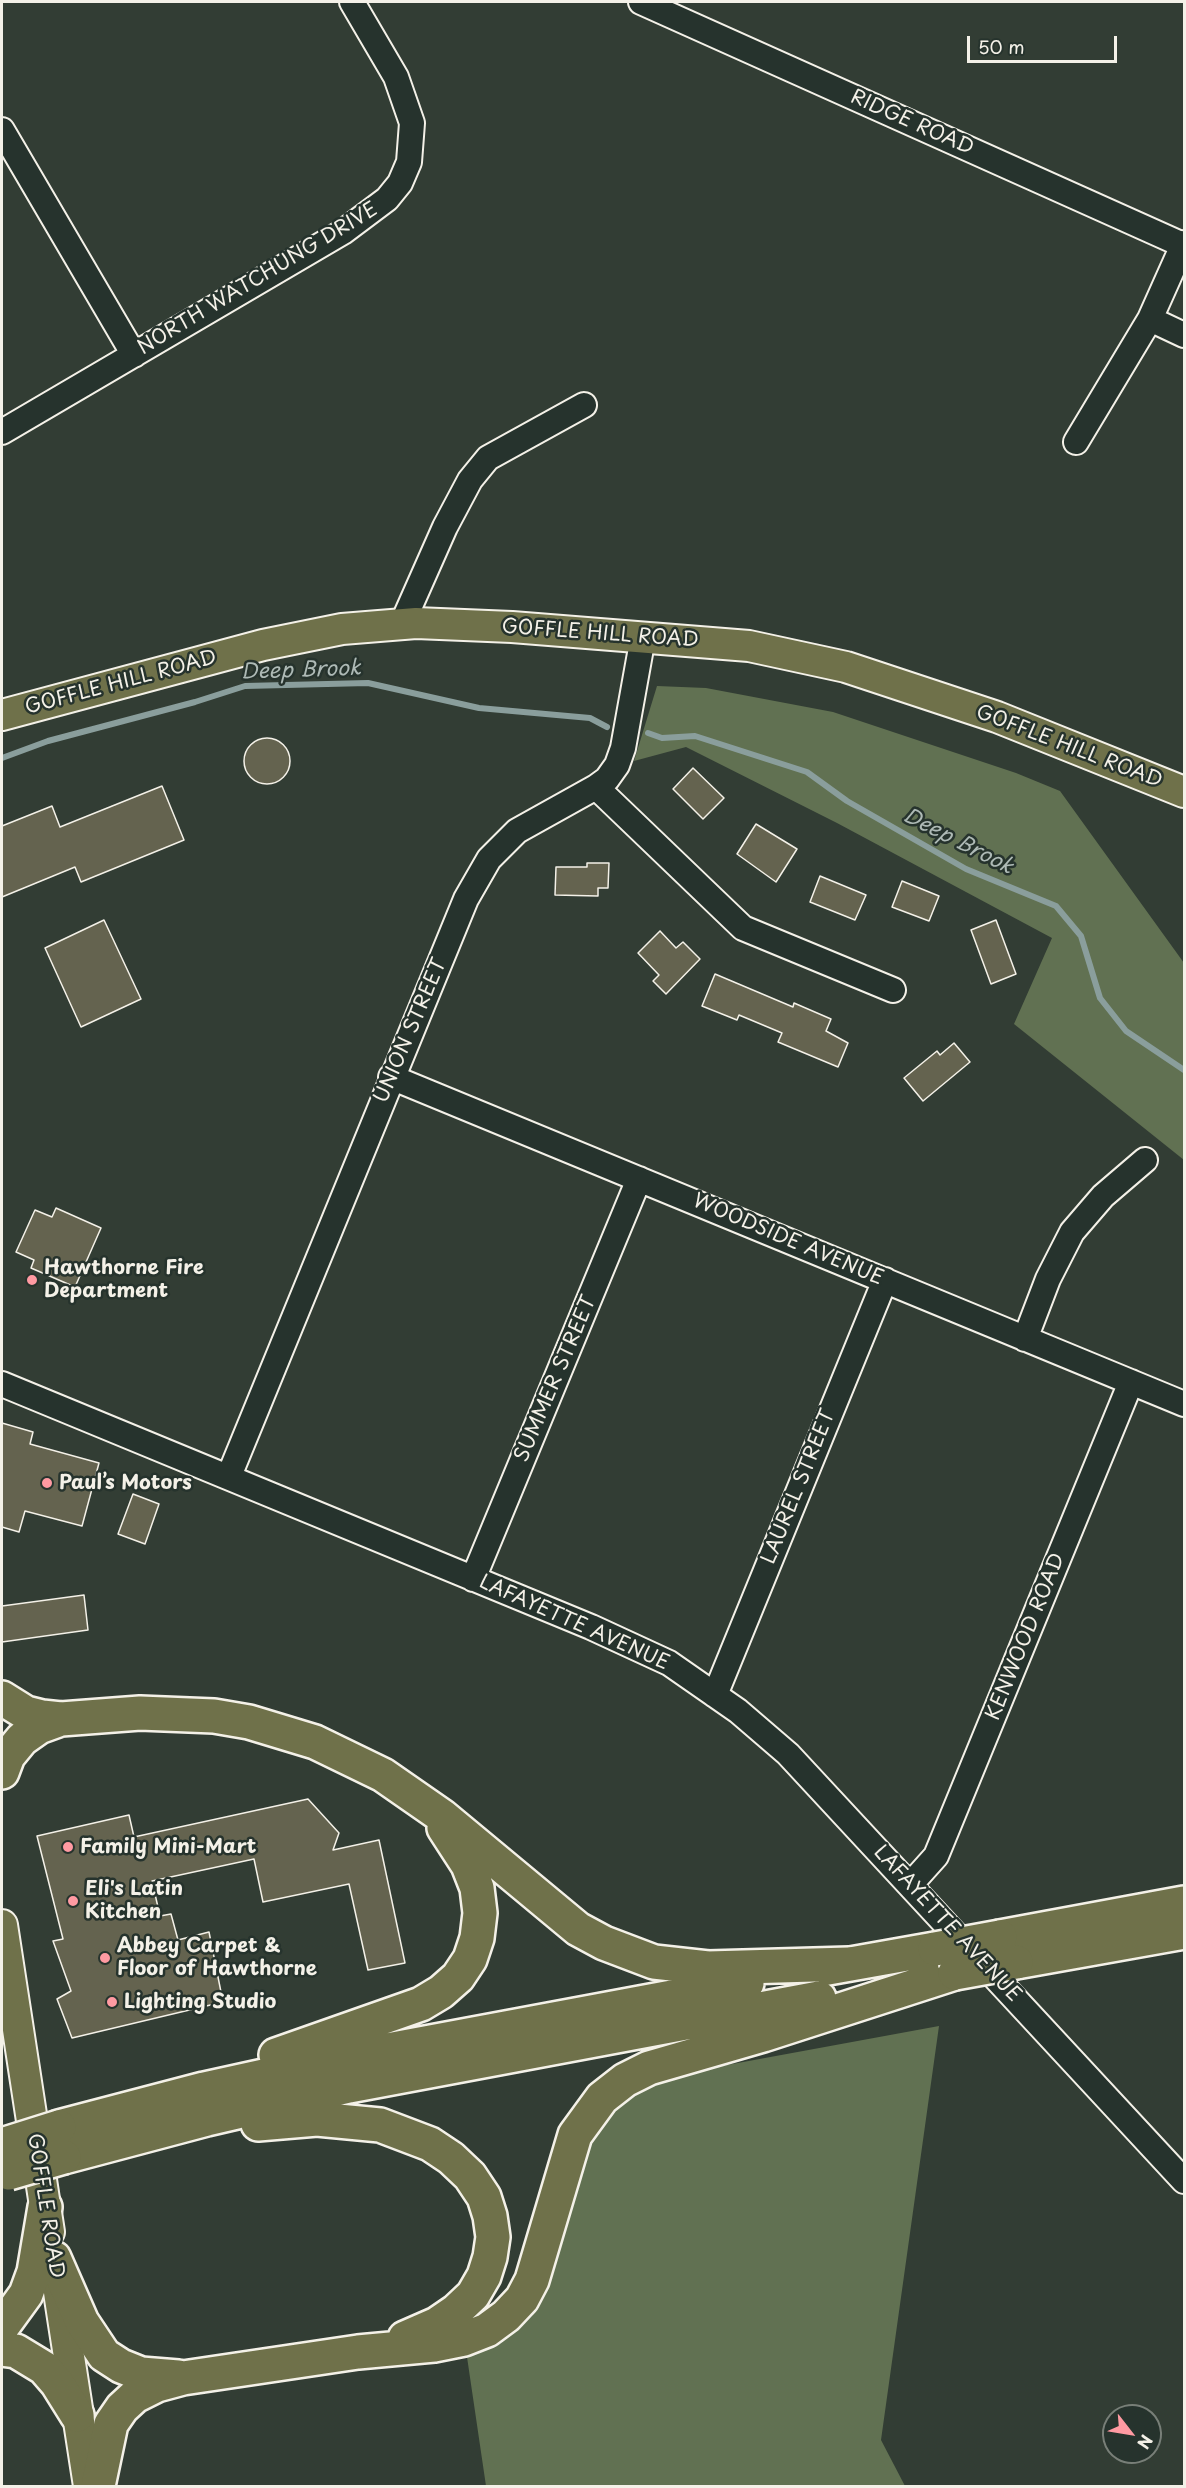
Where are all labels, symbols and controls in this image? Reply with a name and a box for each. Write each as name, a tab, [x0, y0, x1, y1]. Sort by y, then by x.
scale bar	[970, 24, 1120, 62]
text: 50 m	[978, 33, 1025, 60]
street label: RIDGE ROAD	[847, 85, 977, 161]
street label: NORTH WATCHUNG DRIVE	[134, 198, 382, 360]
street label: GOFFLE HILL ROAD	[501, 615, 699, 653]
street label: GOFFLE HILL ROAD	[23, 646, 219, 720]
water label: Deep Brook	[241, 656, 361, 686]
street label: GOFFLE HILL ROAD	[973, 700, 1165, 794]
water label: Deep Brook	[899, 804, 1017, 880]
street label: UNION STREET	[370, 955, 452, 1107]
street label: WOODSIDE AVENUE	[689, 1189, 887, 1291]
place label: Hawthorne Fire Department	[44, 1256, 204, 1303]
marker: Hawthorne Fire Department	[25, 1273, 39, 1287]
street label: SUMMER STREET	[510, 1292, 602, 1466]
street label: LAUREL STREET	[757, 1406, 841, 1568]
place label: Paul’s Motors	[59, 1471, 192, 1495]
marker: Paul’s Motors	[40, 1476, 54, 1490]
street label: KENWOOD ROAD	[982, 1550, 1070, 1724]
street label: LAFAYETTE AVENUE	[475, 1570, 673, 1676]
place label: Family Mini-Mart	[80, 1835, 256, 1859]
marker: Family Mini-Mart	[61, 1840, 75, 1854]
street label: LAFAYETTE AVENUE	[868, 1841, 1026, 2007]
place label: Eli's Latin Kitchen	[85, 1877, 183, 1924]
marker: Eli's Latin Kitchen	[66, 1894, 80, 1908]
place label: Abbey Carpet & Floor of Hawthorne	[117, 1934, 317, 1981]
marker: Abbey Carpet & Floor of Hawthorne	[98, 1951, 112, 1965]
place label: Lighting Studio	[124, 1990, 276, 2014]
marker: Lighting Studio	[105, 1995, 119, 2009]
street label: GOFFLE ROAD	[22, 2132, 68, 2280]
north arrow	[1102, 2404, 1162, 2464]
text: N	[1132, 2431, 1159, 2454]

